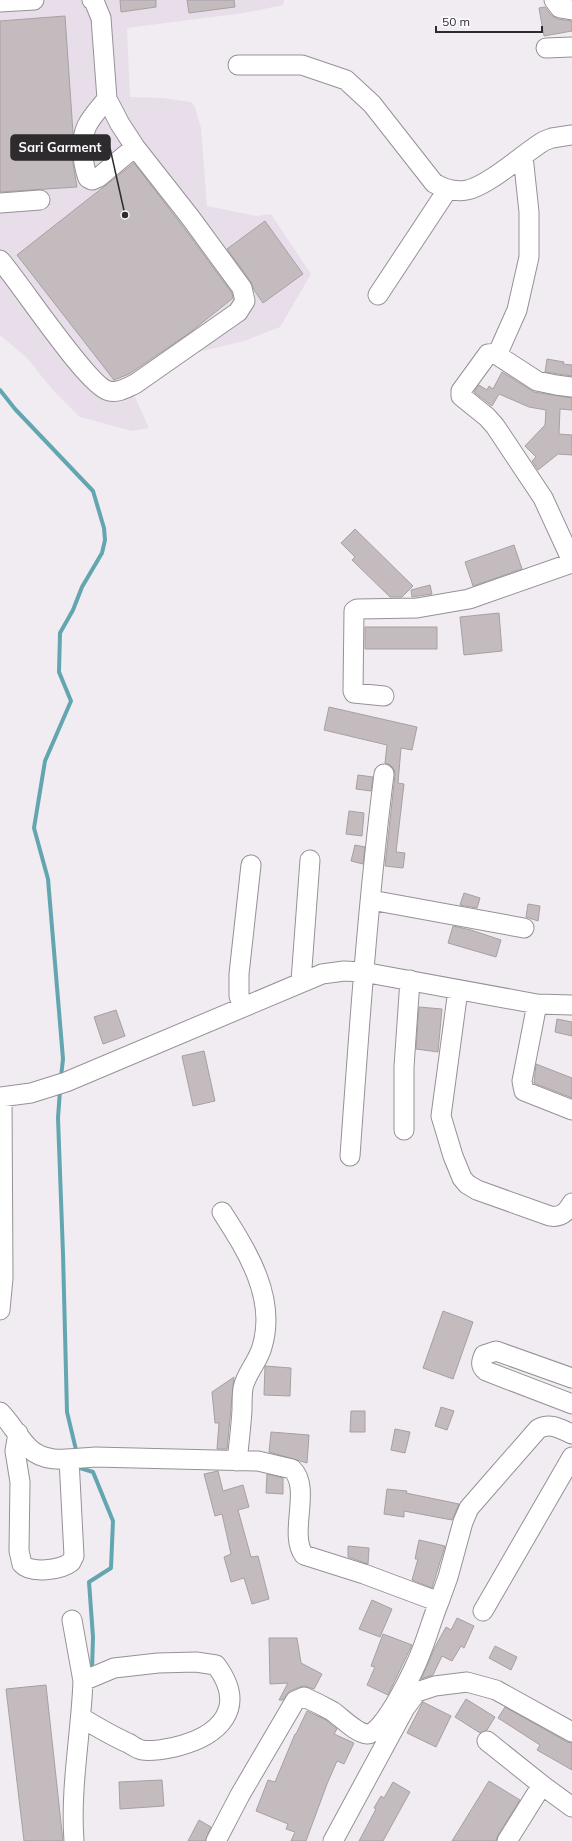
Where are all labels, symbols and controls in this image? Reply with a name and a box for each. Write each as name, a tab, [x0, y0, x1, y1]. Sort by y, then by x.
scale bar	[436, 8, 542, 34]
text: 50 m	[442, 14, 470, 29]
callout: Sari Garment	[11, 135, 110, 160]
text: Sari Garment	[19, 139, 102, 155]

